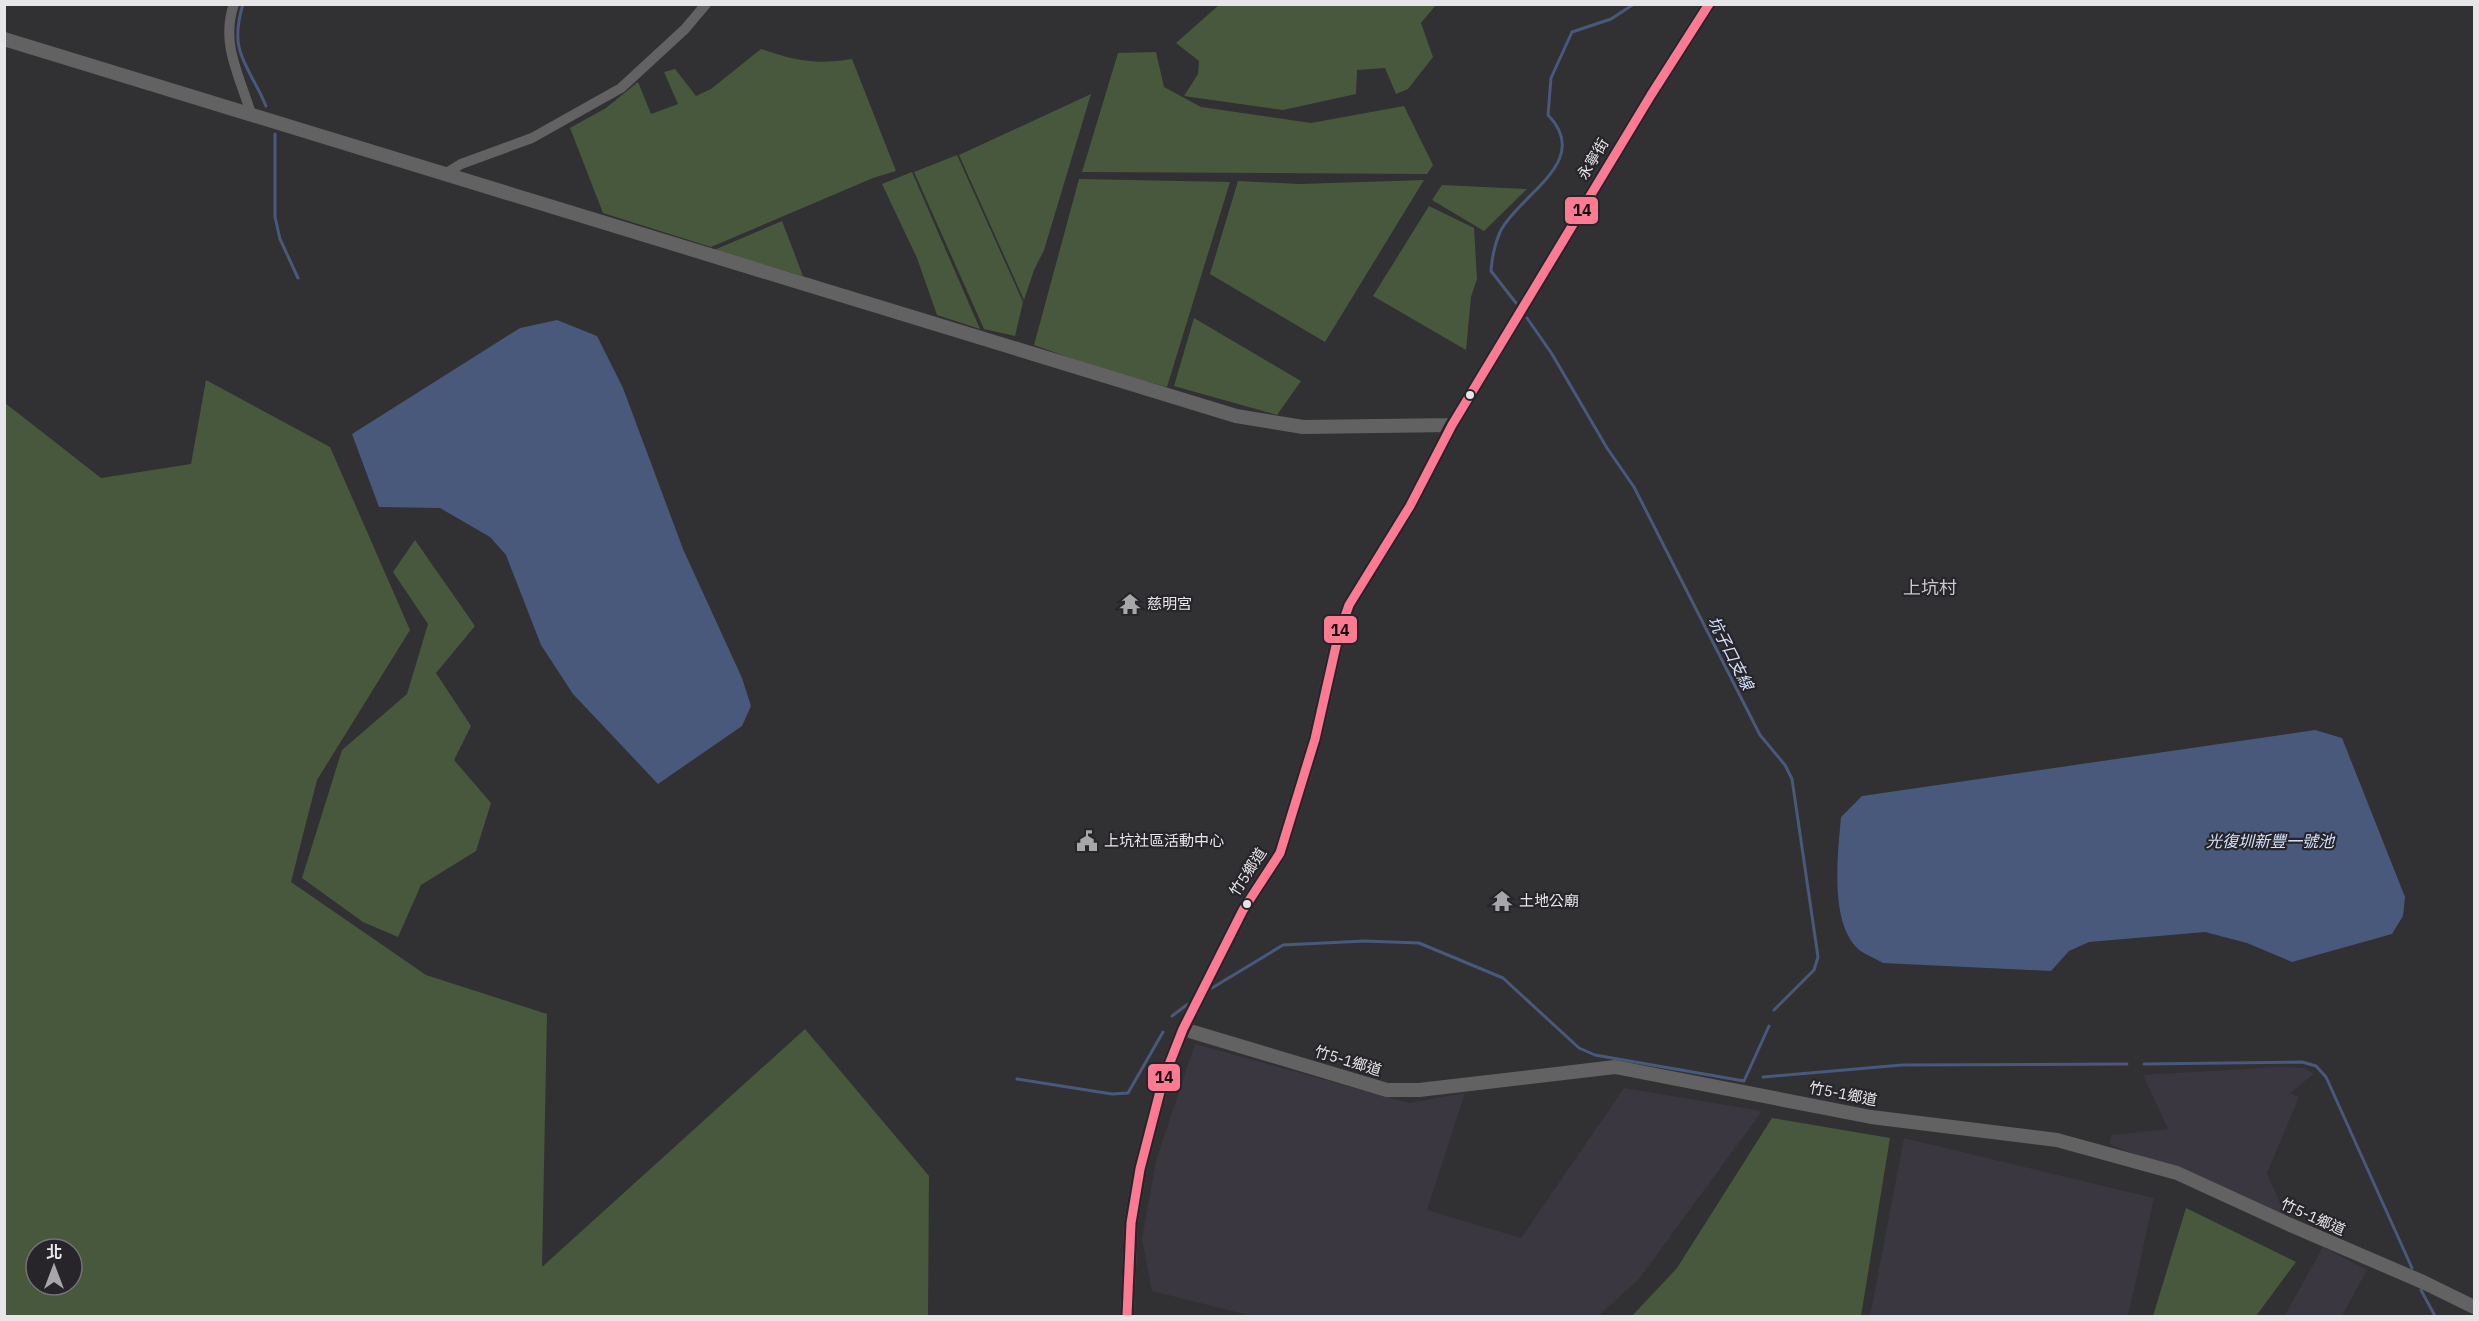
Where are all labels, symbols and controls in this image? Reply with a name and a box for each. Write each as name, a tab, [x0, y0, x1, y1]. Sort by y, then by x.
street label: 永寧街	[1573, 135, 1612, 183]
line badge: 14	[1564, 196, 1599, 225]
text: 14	[1572, 200, 1592, 220]
unlabelled marker	[1464, 389, 1476, 401]
district label: 上坑村	[1903, 576, 1957, 599]
temple icon: 慈明宮	[1118, 592, 1142, 616]
place label: 慈明宮	[1147, 594, 1192, 613]
water label: 坑子口支線	[1704, 613, 1759, 695]
line badge: 14	[1323, 615, 1358, 644]
text: 14	[1330, 620, 1350, 640]
public building icon: 上坑社區活動中心	[1075, 829, 1099, 853]
place label: 上坑社區活動中心	[1104, 831, 1224, 850]
water label: 光復圳新豐一號池	[2206, 831, 2336, 851]
street label: 竹5鄉道	[1225, 844, 1270, 900]
temple icon: 土地公廟	[1490, 889, 1514, 913]
place label: 土地公廟	[1519, 891, 1579, 910]
unlabelled marker	[1241, 898, 1253, 910]
street label: 竹5-1鄉道	[1312, 1041, 1384, 1080]
line badge: 14	[1147, 1063, 1181, 1092]
text: 14	[1154, 1067, 1174, 1087]
street label: 竹5-1鄉道	[1807, 1078, 1879, 1109]
street label: 竹5-1鄉道	[2278, 1194, 2349, 1239]
north arrow	[24, 1237, 84, 1297]
text: 北	[46, 1242, 62, 1262]

